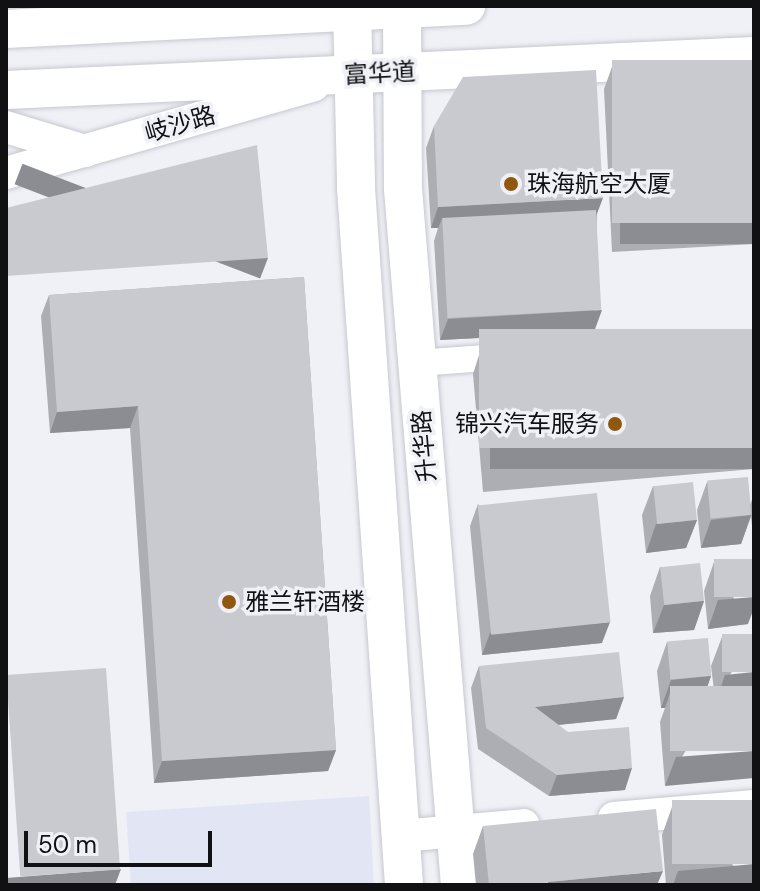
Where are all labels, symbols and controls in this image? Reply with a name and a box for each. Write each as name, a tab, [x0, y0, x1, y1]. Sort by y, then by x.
street label: 富华道	[343, 57, 417, 89]
street label: 岐沙路	[141, 100, 219, 148]
place label: 珠海航空大厦	[527, 170, 671, 198]
marker: 珠海航空大厦	[502, 175, 520, 193]
street label: 升华路	[407, 409, 441, 483]
place label: 锦兴汽车服务	[455, 410, 599, 438]
marker: 锦兴汽车服务	[606, 415, 624, 433]
place label: 雅兰轩酒楼	[245, 588, 365, 616]
marker: 雅兰轩酒楼	[220, 593, 238, 611]
scale bar	[28, 815, 216, 865]
text: 50 m	[38, 829, 97, 860]

